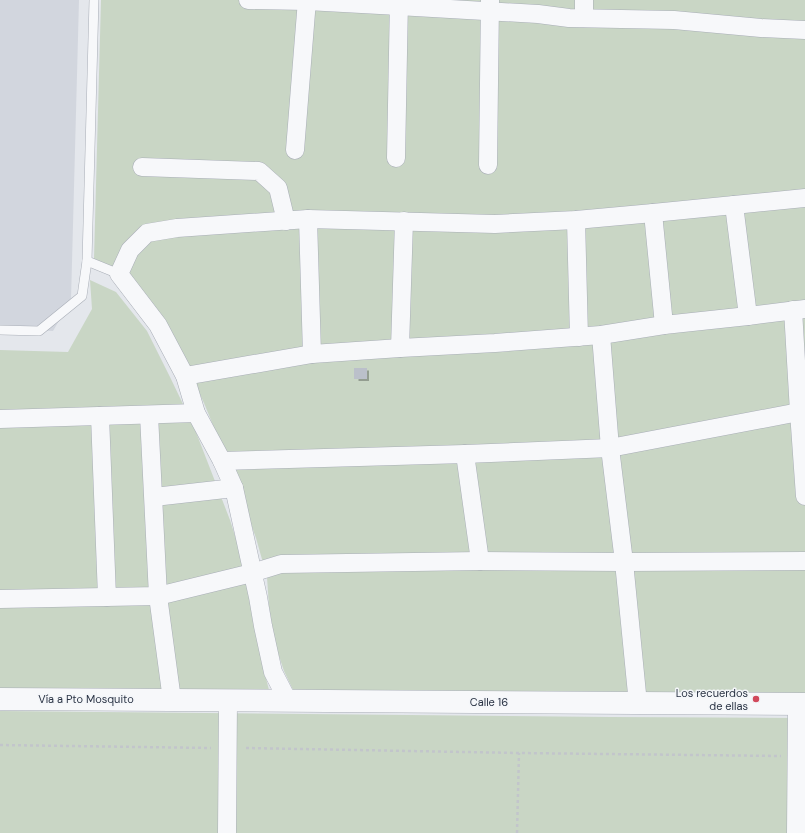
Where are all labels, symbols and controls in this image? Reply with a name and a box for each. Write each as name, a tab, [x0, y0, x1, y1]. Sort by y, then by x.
place label: Los recuerdos de ellas	[676, 686, 748, 713]
street label: Vía a Pto Mosquito	[38, 692, 134, 706]
marker: Los recuerdos de ellas	[751, 694, 761, 704]
street label: Calle 16	[470, 695, 508, 709]

